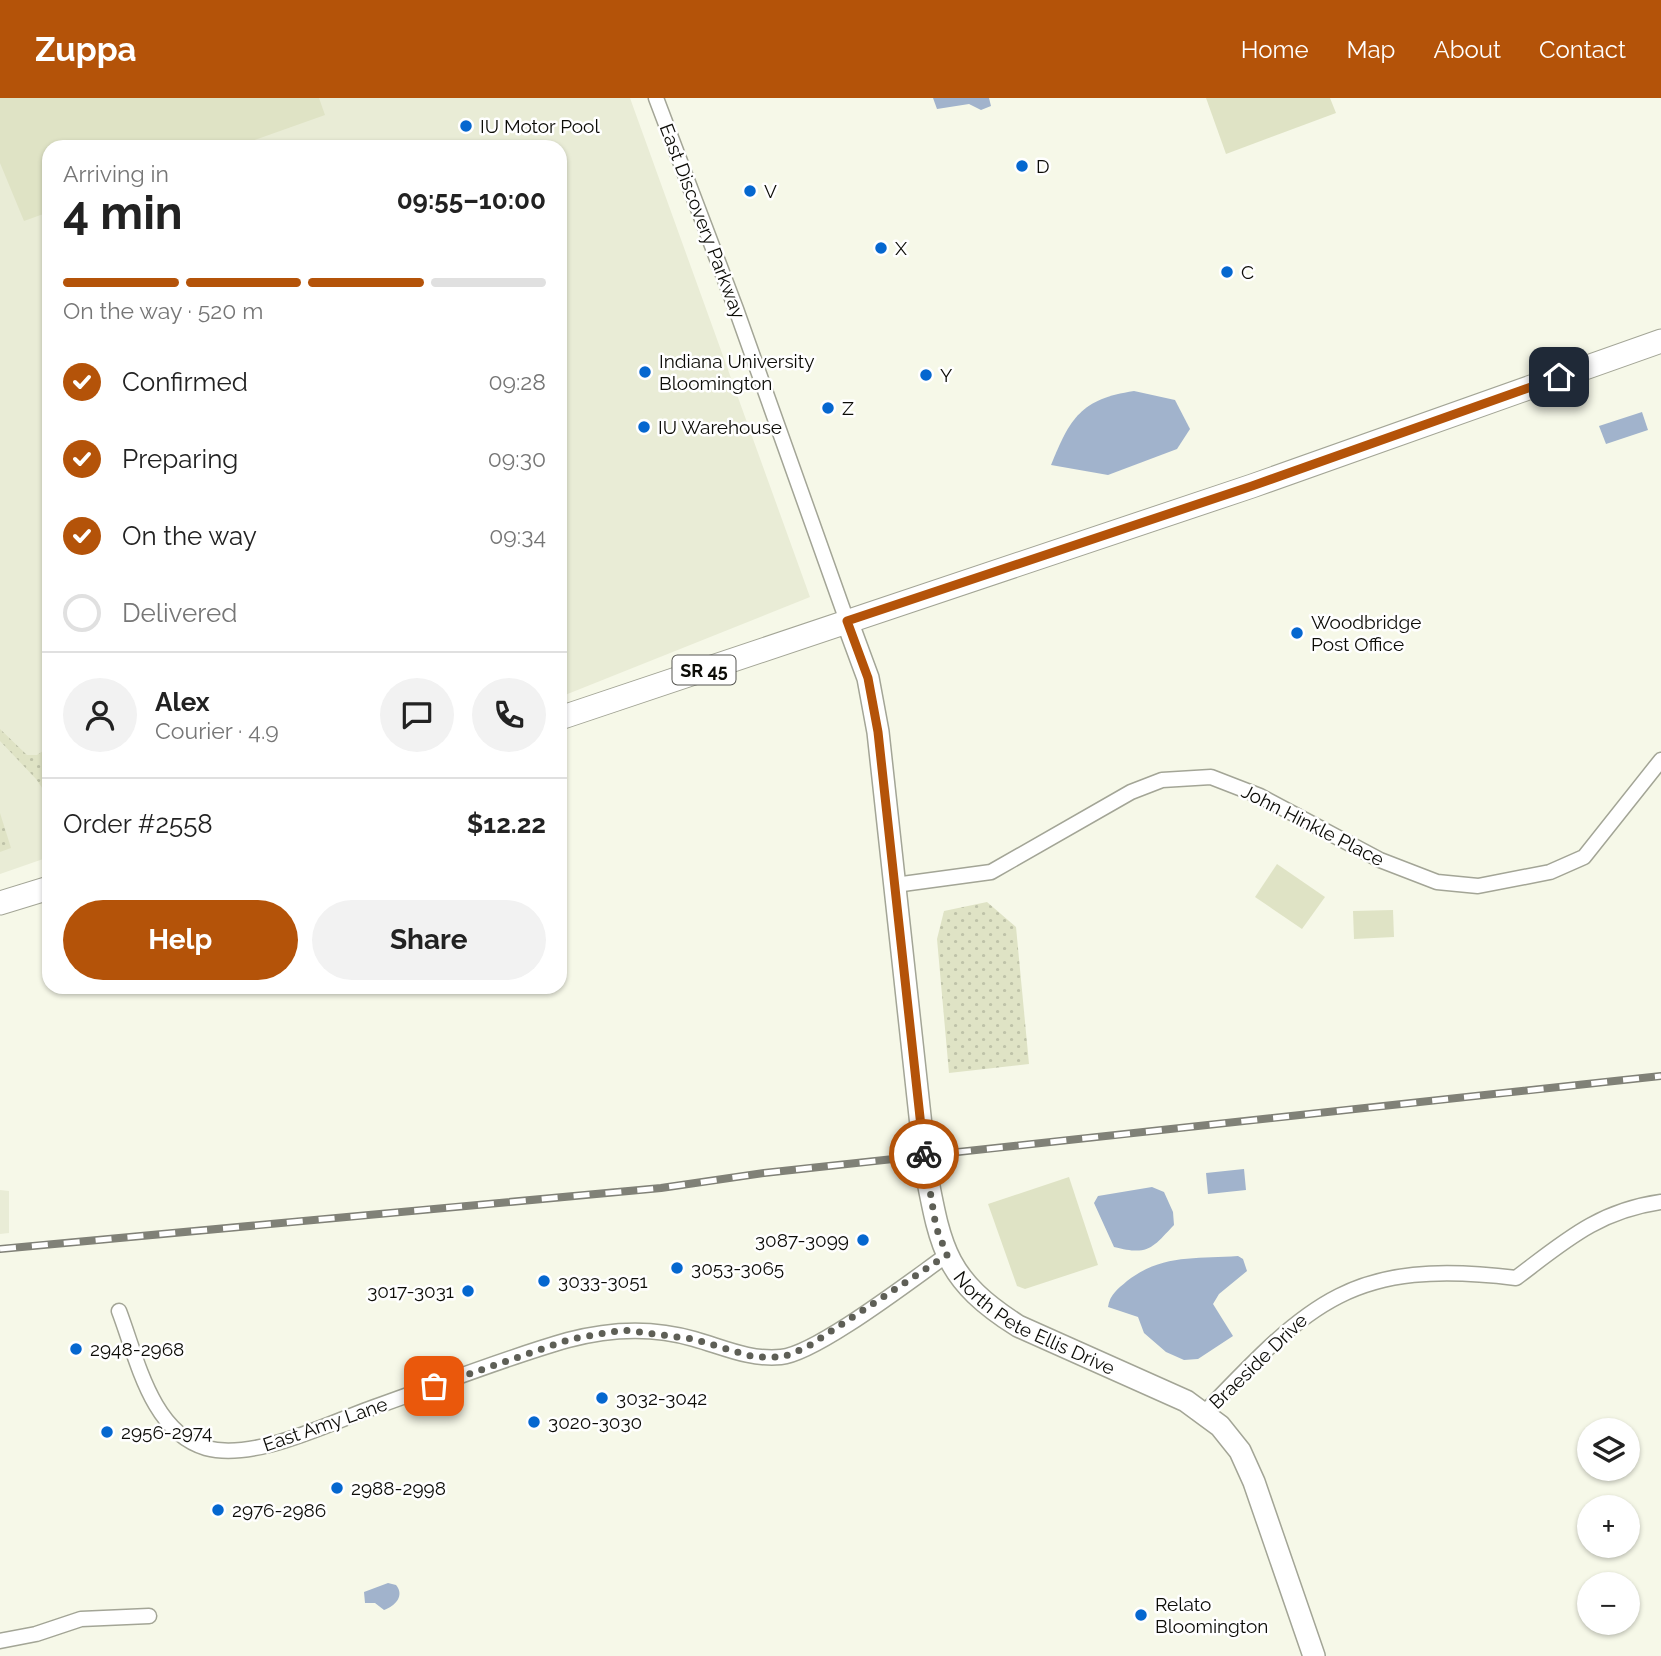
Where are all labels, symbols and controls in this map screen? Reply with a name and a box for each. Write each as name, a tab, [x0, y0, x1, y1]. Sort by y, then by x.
text: Zuppa	[35, 30, 137, 69]
text: Home	[1241, 35, 1309, 64]
text: Map	[1347, 35, 1395, 64]
text: About	[1433, 35, 1501, 64]
text: Contact	[1539, 35, 1626, 64]
place label: IU Motor Pool	[480, 115, 600, 137]
marker: IU Motor Pool	[458, 118, 474, 134]
street label: East Discovery Parkway	[656, 120, 750, 322]
place label: D	[1036, 155, 1050, 177]
marker: D	[1014, 158, 1030, 174]
text: Arriving in	[63, 160, 169, 187]
place label: V	[764, 180, 777, 202]
marker: V	[742, 183, 758, 199]
text: 09:55–10:00	[397, 185, 546, 215]
text: 4 min	[63, 186, 183, 240]
place label: X	[895, 237, 907, 259]
marker: X	[873, 240, 889, 256]
place label: C	[1241, 261, 1254, 283]
marker: C	[1219, 264, 1235, 280]
text: On the way · 520 m	[63, 297, 263, 324]
pin	[1529, 347, 1589, 407]
place label: Indiana University Bloomington	[659, 350, 814, 394]
icon: home	[1540, 358, 1578, 396]
icon: check	[63, 363, 101, 401]
marker: Indiana University Bloomington	[637, 364, 653, 380]
place label: Y	[940, 364, 953, 386]
text: Confirmed	[122, 367, 248, 397]
marker: Y	[918, 367, 934, 383]
text: 09:28	[488, 368, 546, 395]
place label: Z	[842, 397, 854, 419]
marker: Z	[820, 400, 836, 416]
place label: IU Warehouse	[658, 416, 782, 438]
marker: IU Warehouse	[636, 419, 652, 435]
icon: check	[63, 440, 101, 478]
text: Preparing	[122, 444, 238, 474]
text: 09:30	[488, 445, 546, 472]
icon: check	[63, 517, 101, 555]
text: On the way	[122, 521, 257, 551]
text: 09:34	[489, 522, 546, 549]
text: Delivered	[122, 598, 237, 628]
place label: Woodbridge Post Office	[1311, 611, 1421, 655]
marker: Woodbridge Post Office	[1289, 625, 1305, 641]
road number: SR 45	[672, 656, 736, 684]
button: person	[63, 678, 137, 752]
button: chat	[380, 678, 454, 752]
button: phone	[472, 678, 546, 752]
text: Alex	[155, 687, 210, 717]
text: Courier · 4.9	[155, 717, 279, 744]
street label: John Hinkle Place	[1238, 780, 1388, 870]
text: Order #2558	[63, 809, 213, 839]
text: $12.22	[467, 809, 546, 839]
button: Help	[63, 900, 298, 980]
button: Share	[312, 900, 546, 980]
courier	[889, 1119, 959, 1189]
icon: bike	[905, 1135, 943, 1173]
place label: 3087-3099	[755, 1229, 849, 1251]
marker: 3087-3099	[855, 1232, 871, 1248]
place label: 3053-3065	[691, 1257, 784, 1279]
marker: 3053-3065	[669, 1260, 685, 1276]
street label: North Pete Ellis Drive	[949, 1267, 1118, 1379]
place label: 3033-3051	[558, 1270, 648, 1292]
marker: 3033-3051	[536, 1273, 552, 1289]
place label: 3017-3031	[367, 1280, 454, 1302]
marker: 3017-3031	[460, 1283, 476, 1299]
street label: Braeside Drive	[1205, 1309, 1311, 1413]
place label: 2948-2968	[90, 1338, 184, 1360]
marker: 2948-2968	[68, 1341, 84, 1357]
pin	[404, 1356, 464, 1416]
icon: bag	[415, 1367, 453, 1405]
place label: 3032-3042	[616, 1387, 707, 1409]
marker: 3032-3042	[594, 1390, 610, 1406]
street label: East Amy Lane	[260, 1392, 390, 1456]
place label: 3020-3030	[548, 1411, 642, 1433]
marker: 3020-3030	[526, 1414, 542, 1430]
map controls	[1577, 1418, 1640, 1635]
button: layers	[1577, 1418, 1640, 1481]
place label: 2956-2974	[121, 1421, 212, 1443]
marker: 2956-2974	[99, 1424, 115, 1440]
place label: 2988-2998	[351, 1477, 446, 1499]
marker: 2988-2998	[329, 1480, 345, 1496]
button: +	[1577, 1495, 1640, 1558]
place label: 2976-2986	[232, 1499, 326, 1521]
marker: 2976-2986	[210, 1502, 226, 1518]
button: −	[1577, 1572, 1640, 1635]
place label: Relato Bloomington	[1155, 1593, 1268, 1637]
marker: Relato Bloomington	[1133, 1607, 1149, 1623]

